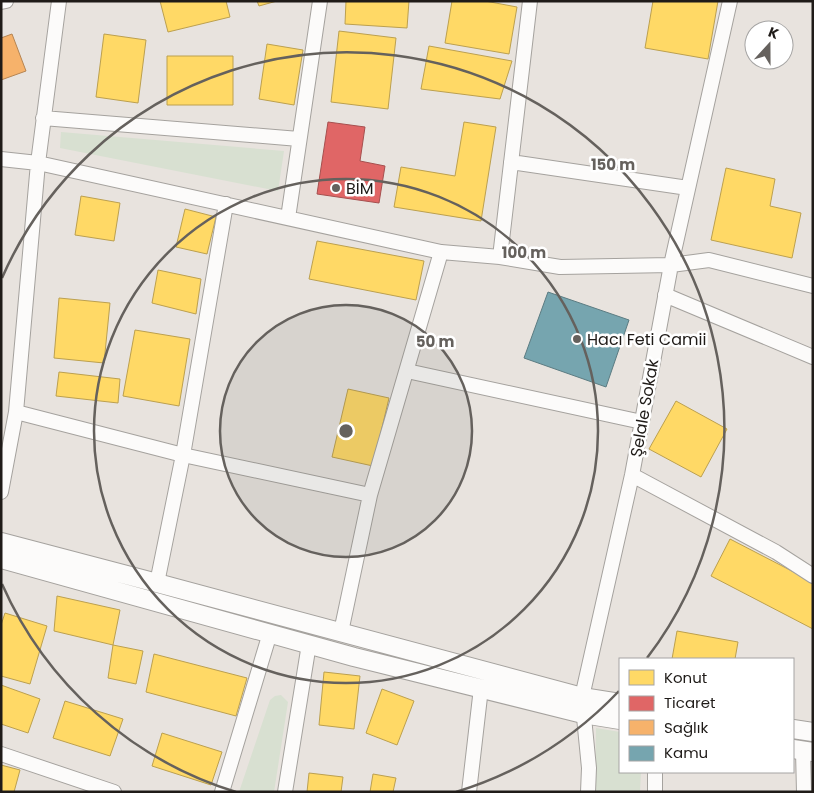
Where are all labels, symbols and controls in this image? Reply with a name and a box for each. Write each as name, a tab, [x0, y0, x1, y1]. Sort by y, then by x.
north arrow	[744, 20, 794, 70]
text: K	[766, 22, 782, 44]
text: 150 m	[591, 154, 635, 175]
place label: BİM	[346, 177, 374, 200]
marker: BİM	[330, 182, 342, 194]
text: 100 m	[502, 242, 546, 263]
place label: Hacı Feti Camii	[587, 328, 706, 351]
text: 50 m	[416, 331, 454, 352]
marker: Hacı Feti Camii	[571, 333, 583, 345]
street label: Şelale Sokak	[625, 357, 665, 459]
centre of rings	[337, 422, 355, 440]
legend	[619, 658, 794, 773]
text: Konut	[664, 667, 707, 688]
text: Ticaret	[664, 692, 715, 713]
text: Sağlık	[664, 717, 708, 738]
text: Kamu	[664, 742, 708, 763]

